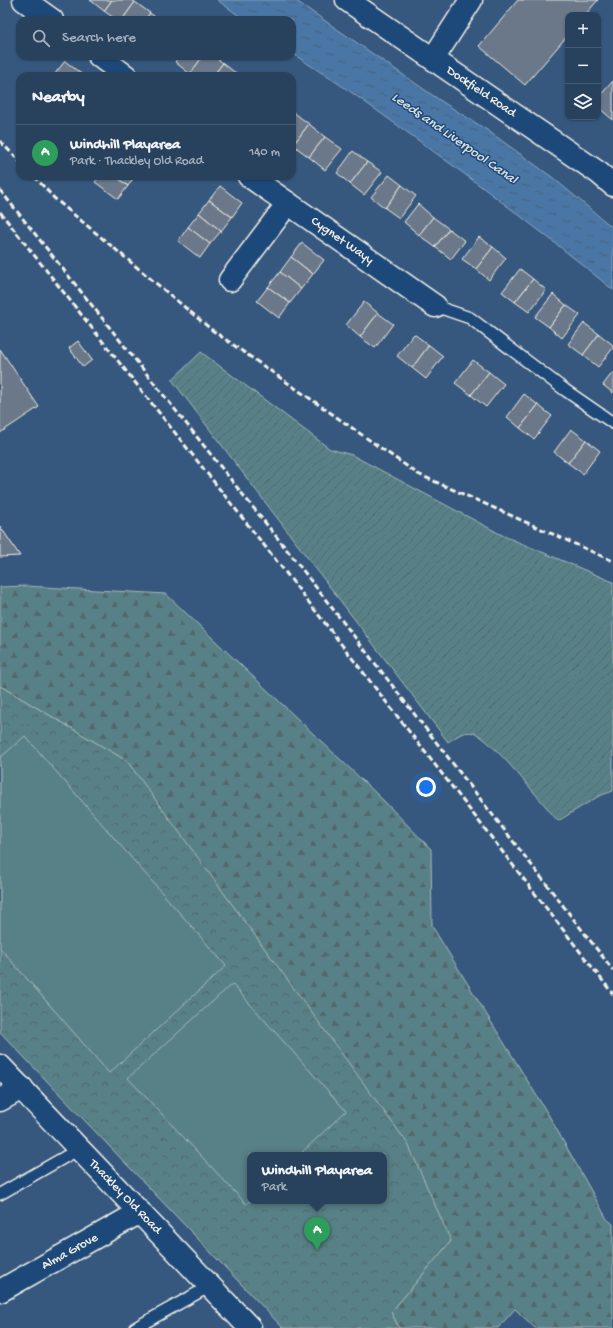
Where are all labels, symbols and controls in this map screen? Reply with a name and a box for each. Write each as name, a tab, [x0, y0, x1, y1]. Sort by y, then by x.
map controls	[565, 12, 601, 120]
button: +	[565, 12, 601, 48]
search box	[16, 16, 296, 60]
icon: search	[30, 27, 52, 49]
text: Search here	[62, 29, 136, 47]
button: −	[565, 48, 601, 84]
street label: Dockfield Road	[442, 63, 520, 122]
button: layers	[565, 84, 601, 120]
text: Nearby	[32, 88, 85, 108]
water label: Leeds and Liverpool Canal	[388, 89, 521, 189]
text: Windhill Playarea	[70, 136, 180, 154]
text: A	[41, 145, 49, 160]
text: 140 m	[249, 145, 280, 160]
text: Park · Thackley Old Road	[70, 154, 203, 169]
street label: Cygnet Wayy	[308, 214, 377, 268]
your location	[416, 777, 436, 797]
popup	[247, 1152, 387, 1204]
street label: Thackley Old Road	[85, 1156, 165, 1239]
text: Windhill Playarea	[262, 1162, 372, 1180]
text: Park	[262, 1180, 287, 1195]
pin: A	[304, 1217, 330, 1250]
street label: Alma Grove	[39, 1230, 101, 1274]

